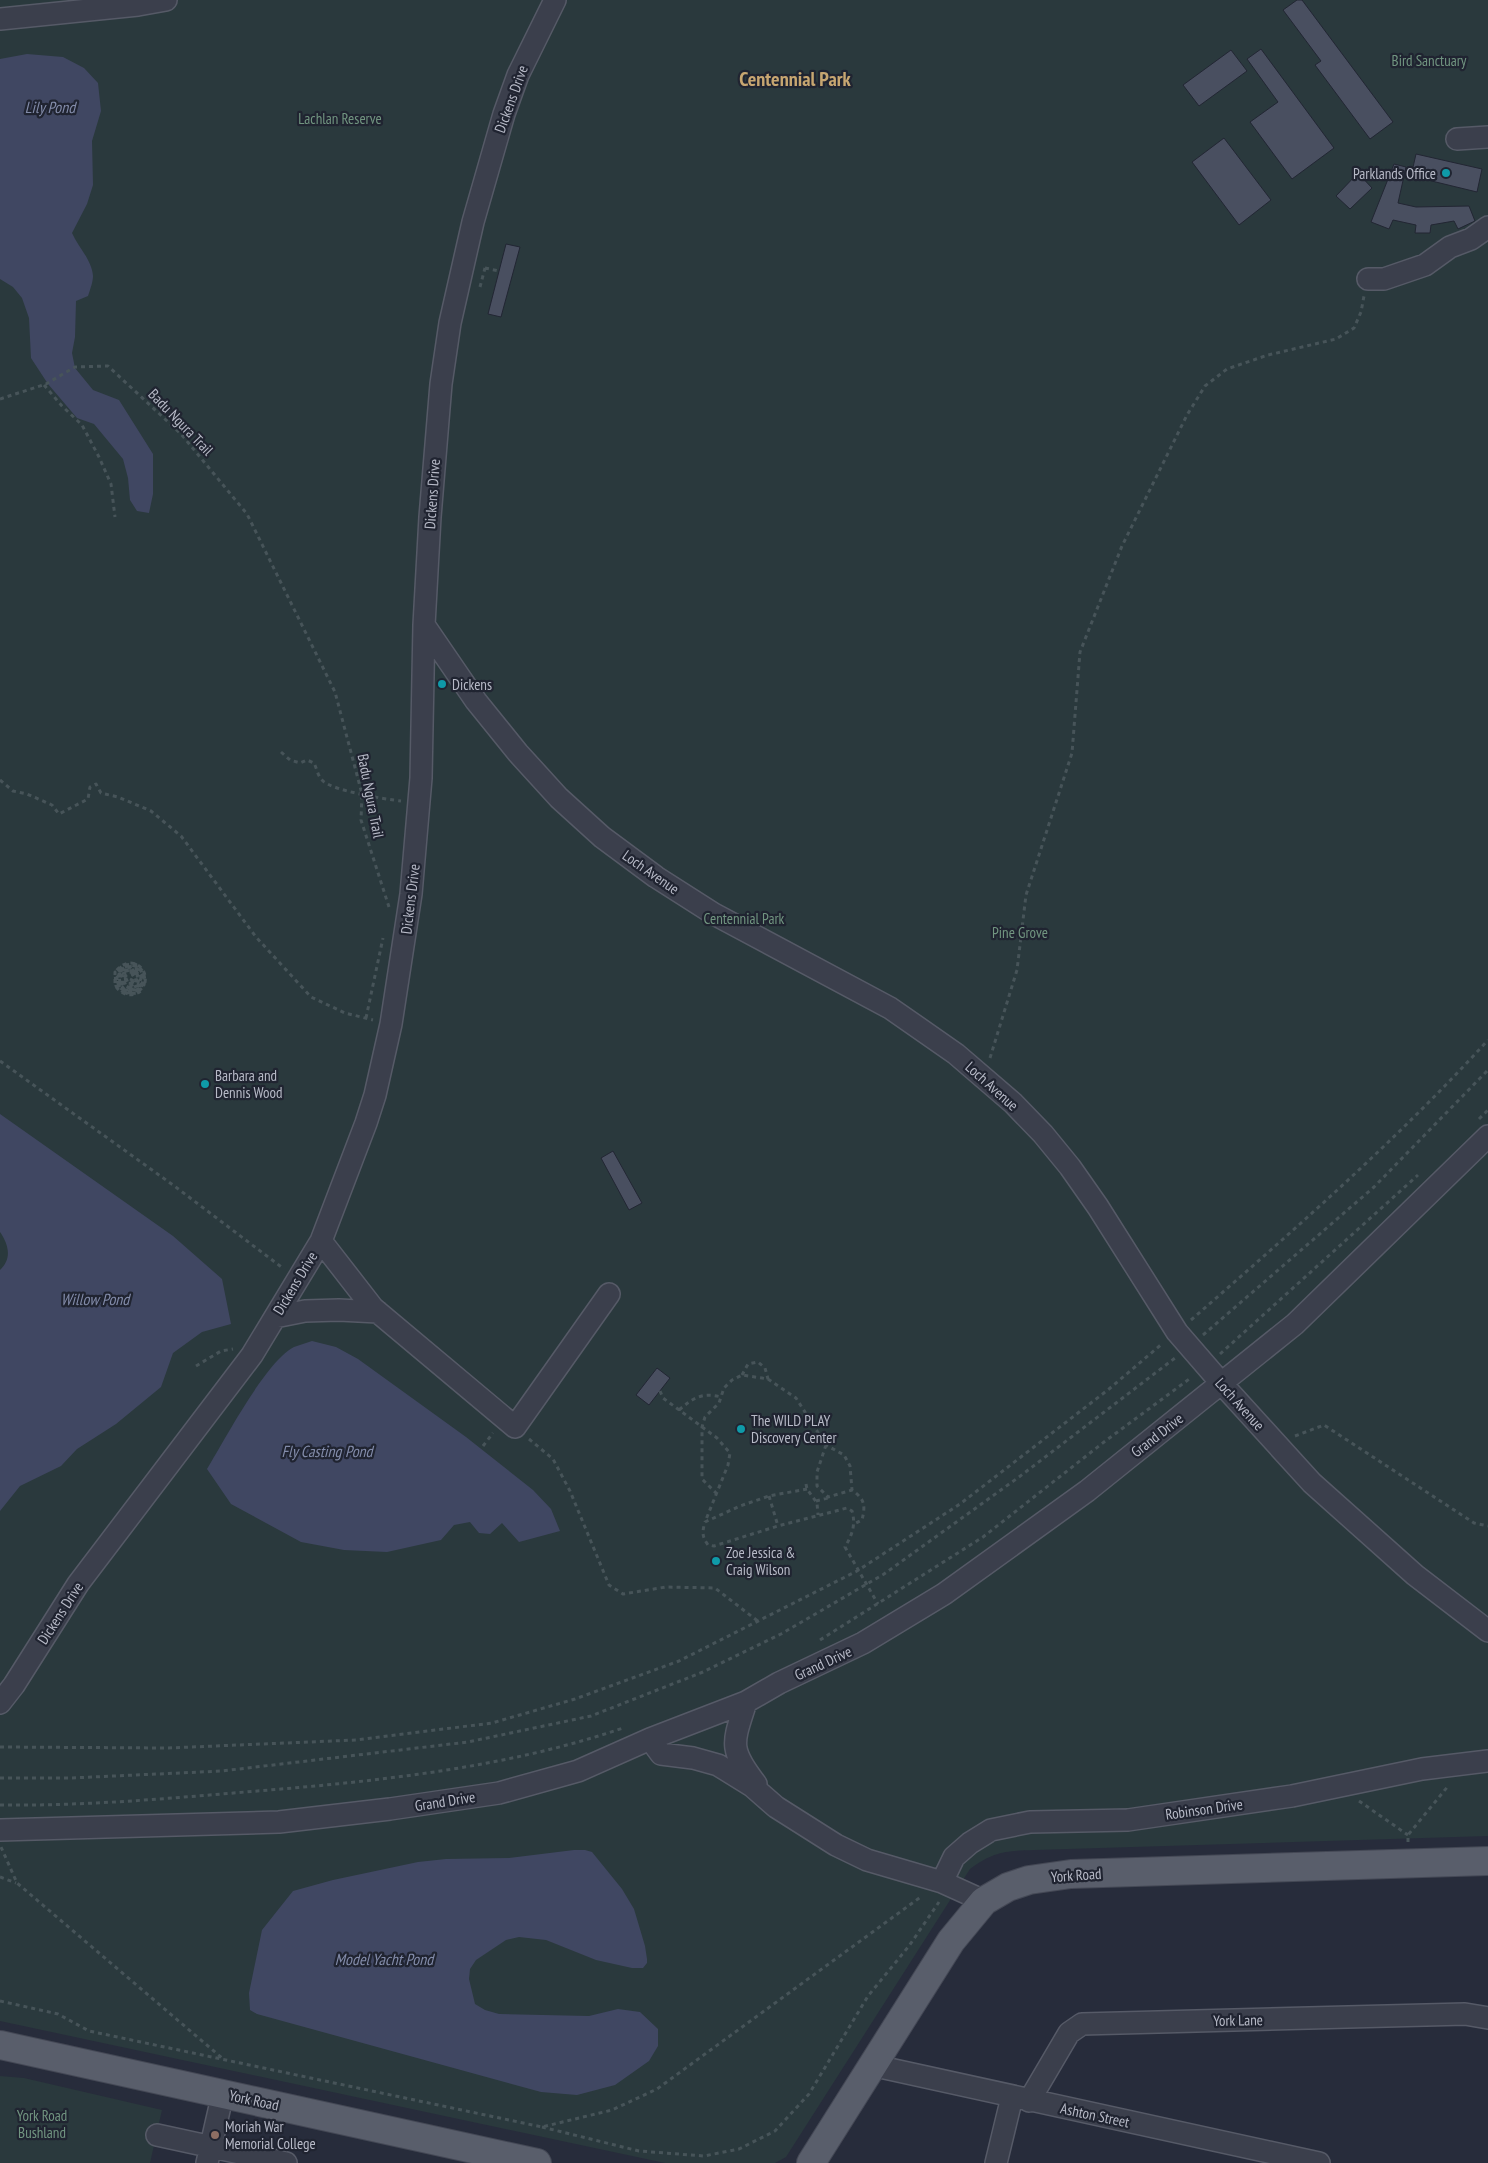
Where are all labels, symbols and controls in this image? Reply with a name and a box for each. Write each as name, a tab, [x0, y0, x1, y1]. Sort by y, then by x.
park label: Bird Sanctuary	[1392, 51, 1467, 70]
street label: Dickens Drive	[490, 63, 532, 135]
district label: Centennial Park	[739, 66, 852, 92]
water label: Lily Pond	[25, 97, 77, 117]
park label: Lachlan Reserve	[298, 109, 382, 128]
place label: Parklands Office	[1353, 164, 1436, 183]
marker: Parklands Office	[1440, 167, 1452, 179]
street label: Badu Ngura Trail	[144, 385, 218, 460]
street label: Dickens Drive	[420, 458, 444, 530]
place label: Dickens	[452, 675, 492, 694]
marker: Dickens	[436, 678, 448, 690]
street label: Badu Ngura Trail	[354, 752, 389, 840]
street label: Loch Avenue	[619, 846, 683, 898]
street label: Dickens Drive	[396, 863, 424, 935]
park label: Centennial Park	[704, 909, 785, 928]
park label: Pine Grove	[992, 923, 1048, 942]
street label: Loch Avenue	[962, 1057, 1022, 1115]
place label: Barbara and Dennis Wood	[215, 1066, 283, 1102]
marker: Barbara and Dennis Wood	[199, 1078, 211, 1090]
street label: Dickens Drive	[269, 1248, 321, 1318]
water label: Willow Pond	[61, 1289, 131, 1309]
street label: Loch Avenue	[1211, 1374, 1269, 1434]
street label: Grand Drive	[1127, 1409, 1187, 1461]
place label: The WILD PLAY Discovery Center	[751, 1411, 838, 1447]
marker: The WILD PLAY Discovery Center	[735, 1423, 747, 1435]
water label: Fly Casting Pond	[281, 1441, 375, 1461]
place label: Zoe Jessica & Craig Wilson	[726, 1543, 795, 1579]
marker: Zoe Jessica & Craig Wilson	[710, 1555, 722, 1567]
street label: Dickens Drive	[33, 1578, 87, 1648]
street label: Grand Drive	[791, 1641, 855, 1685]
street label: Grand Drive	[413, 1787, 477, 1815]
street label: Robinson Drive	[1164, 1794, 1244, 1824]
street label: York Road	[1050, 1864, 1102, 1886]
water label: Model Yacht Pond	[335, 1949, 435, 1969]
street label: York Lane	[1213, 2010, 1263, 2030]
street label: York Road	[227, 2085, 281, 2115]
street label: Ashton Street	[1059, 2098, 1131, 2132]
park label: York Road Bushland	[17, 2106, 67, 2142]
place label: Moriah War Memorial College	[225, 2117, 316, 2153]
marker: Moriah War Memorial College	[209, 2129, 221, 2141]

